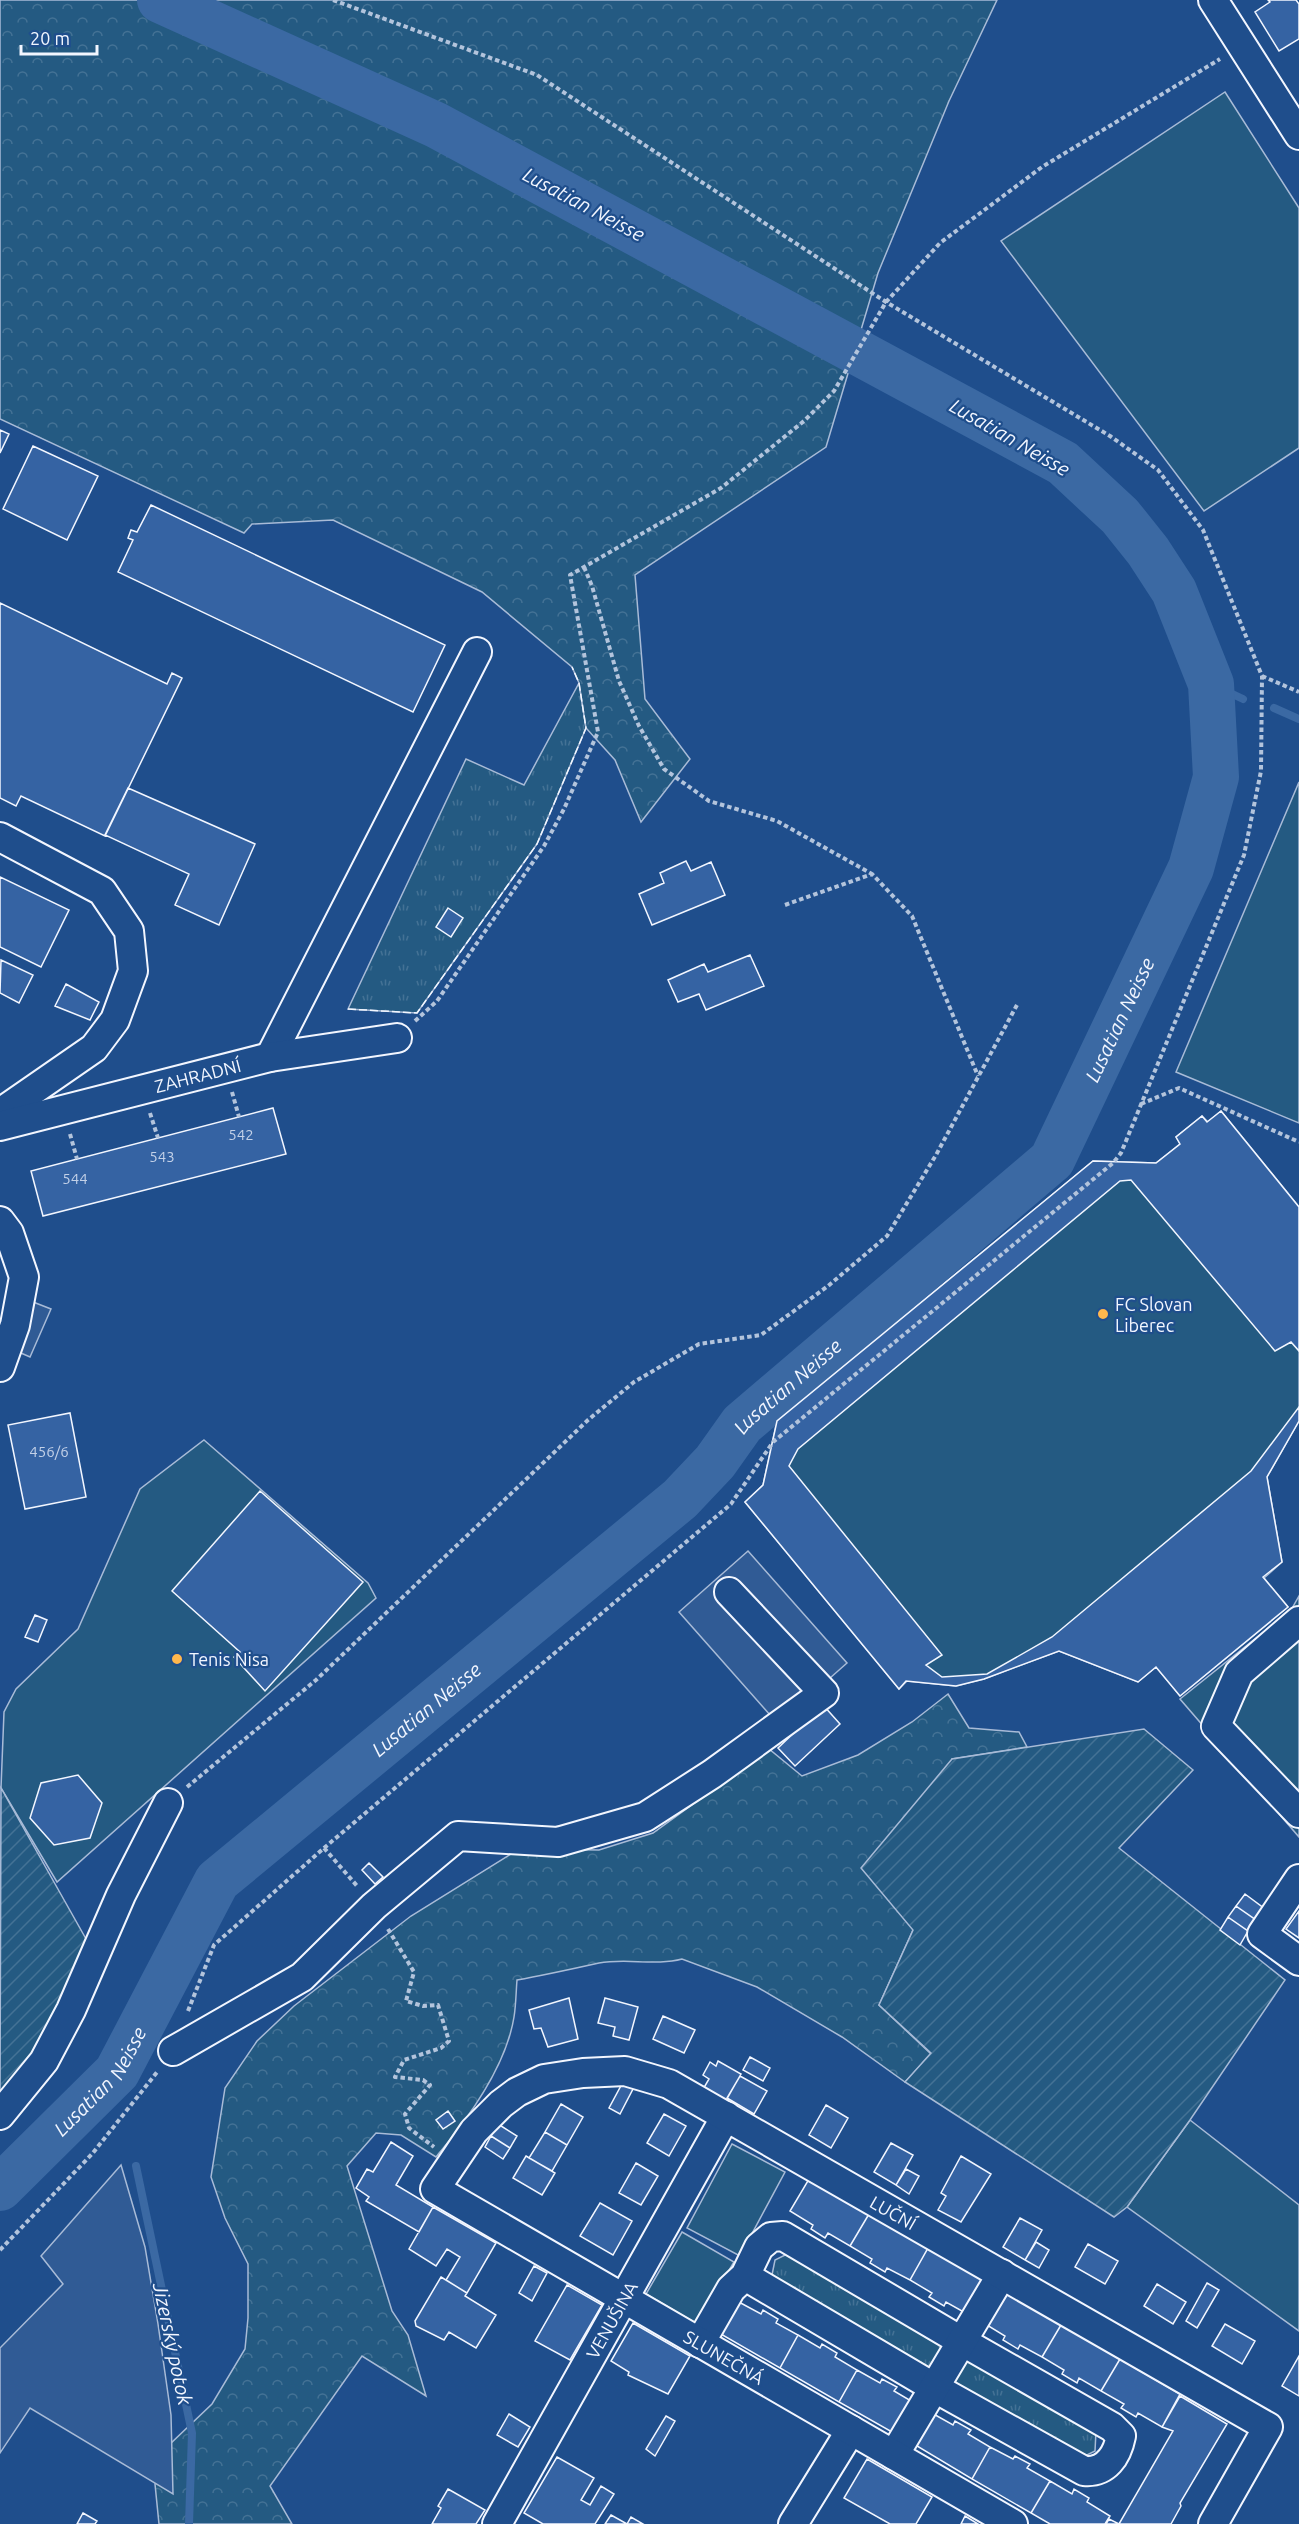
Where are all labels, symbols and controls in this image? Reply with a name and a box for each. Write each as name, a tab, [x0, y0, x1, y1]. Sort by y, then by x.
scale bar	[21, 18, 98, 56]
text: 20 m	[30, 28, 70, 48]
water label: Lusatian Neisse	[519, 162, 649, 246]
water label: Lusatian Neisse	[946, 393, 1074, 481]
water label: Lusatian Neisse	[1080, 954, 1158, 1085]
street label: ZAHRADNÍ	[152, 1054, 243, 1096]
house number: 542	[228, 1126, 254, 1143]
house number: 543	[149, 1148, 175, 1165]
house number: 544	[62, 1170, 88, 1187]
place label: FC Slovan Liberec	[1115, 1294, 1193, 1335]
marker: FC Slovan Liberec	[1096, 1307, 1110, 1321]
water label: Lusatian Neisse	[728, 1333, 845, 1438]
house number: 456/6	[29, 1443, 69, 1460]
place label: Tenis Nisa	[189, 1649, 269, 1669]
marker: Tenis Nisa	[170, 1652, 184, 1666]
water label: Lusatian Neisse	[367, 1657, 485, 1760]
water label: Lusatian Neisse	[49, 2023, 150, 2140]
street label: LUČNÍ	[867, 2191, 921, 2234]
street label: VENUŠINA	[582, 2278, 641, 2362]
water label: Jizerský potok	[149, 2280, 197, 2408]
street label: SLUNEČNÁ	[680, 2325, 768, 2388]

